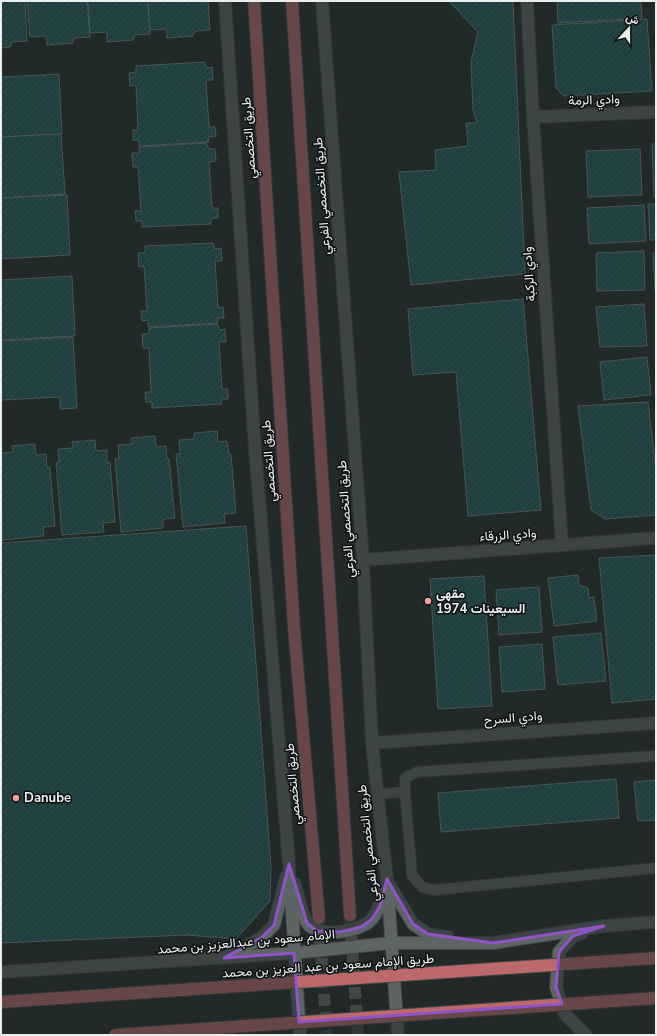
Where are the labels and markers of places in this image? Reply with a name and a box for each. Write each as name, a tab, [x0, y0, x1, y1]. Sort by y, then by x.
place label: مقهى السيعينات 1974	[436, 585, 525, 618]
marker: مقهى السيعينات 1974	[423, 596, 433, 606]
place label: Danube	[24, 789, 71, 807]
marker: Danube	[11, 793, 21, 803]

